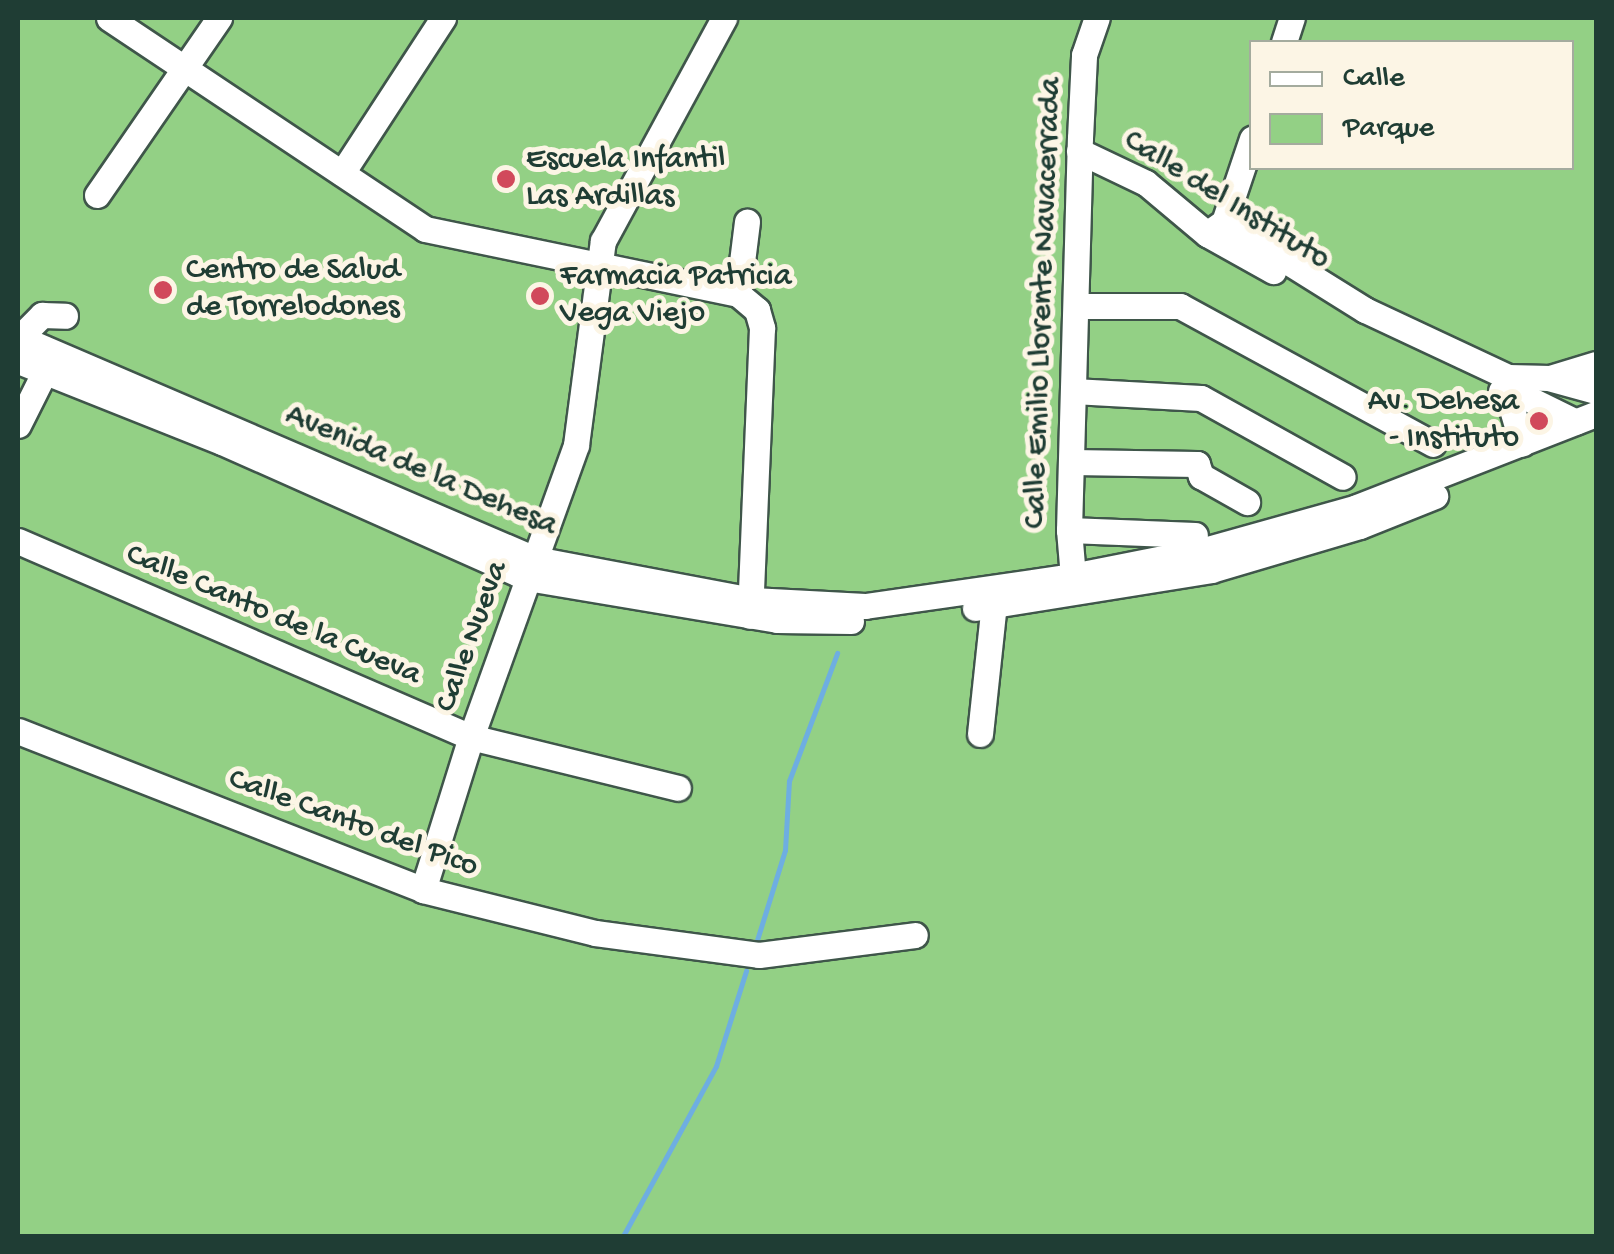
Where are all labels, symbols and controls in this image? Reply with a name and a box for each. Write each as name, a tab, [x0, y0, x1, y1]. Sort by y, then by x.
legend	[1249, 40, 1574, 170]
text: Calle	[1343, 62, 1405, 97]
street label: Calle Emilio Llorente Navacerrada	[1017, 77, 1071, 529]
text: Parque	[1343, 112, 1434, 147]
street label: Calle del Instituto	[1116, 122, 1336, 280]
place label: Escuela Infantil Las Ardillas	[526, 142, 725, 217]
marker: Escuela Infantil Las Ardillas	[495, 168, 517, 190]
place label: Centro de Salud de Torrelodones	[186, 253, 400, 328]
place label: Farmacia Patricia Vega Viejo	[560, 259, 791, 334]
marker: Centro de Salud de Torrelodones	[150, 277, 176, 303]
marker: Farmacia Patricia Vega Viejo	[529, 285, 551, 307]
place label: Av. Dehesa - Instituto	[1368, 384, 1519, 459]
street label: Avenida de la Dehesa	[279, 396, 563, 546]
marker: Av. Dehesa - Instituto	[1528, 410, 1550, 432]
street label: Calle Canto de la Cueva	[120, 536, 426, 696]
street label: Calle Nueva	[428, 556, 518, 718]
street label: Calle Canto del Pico	[223, 761, 483, 887]

